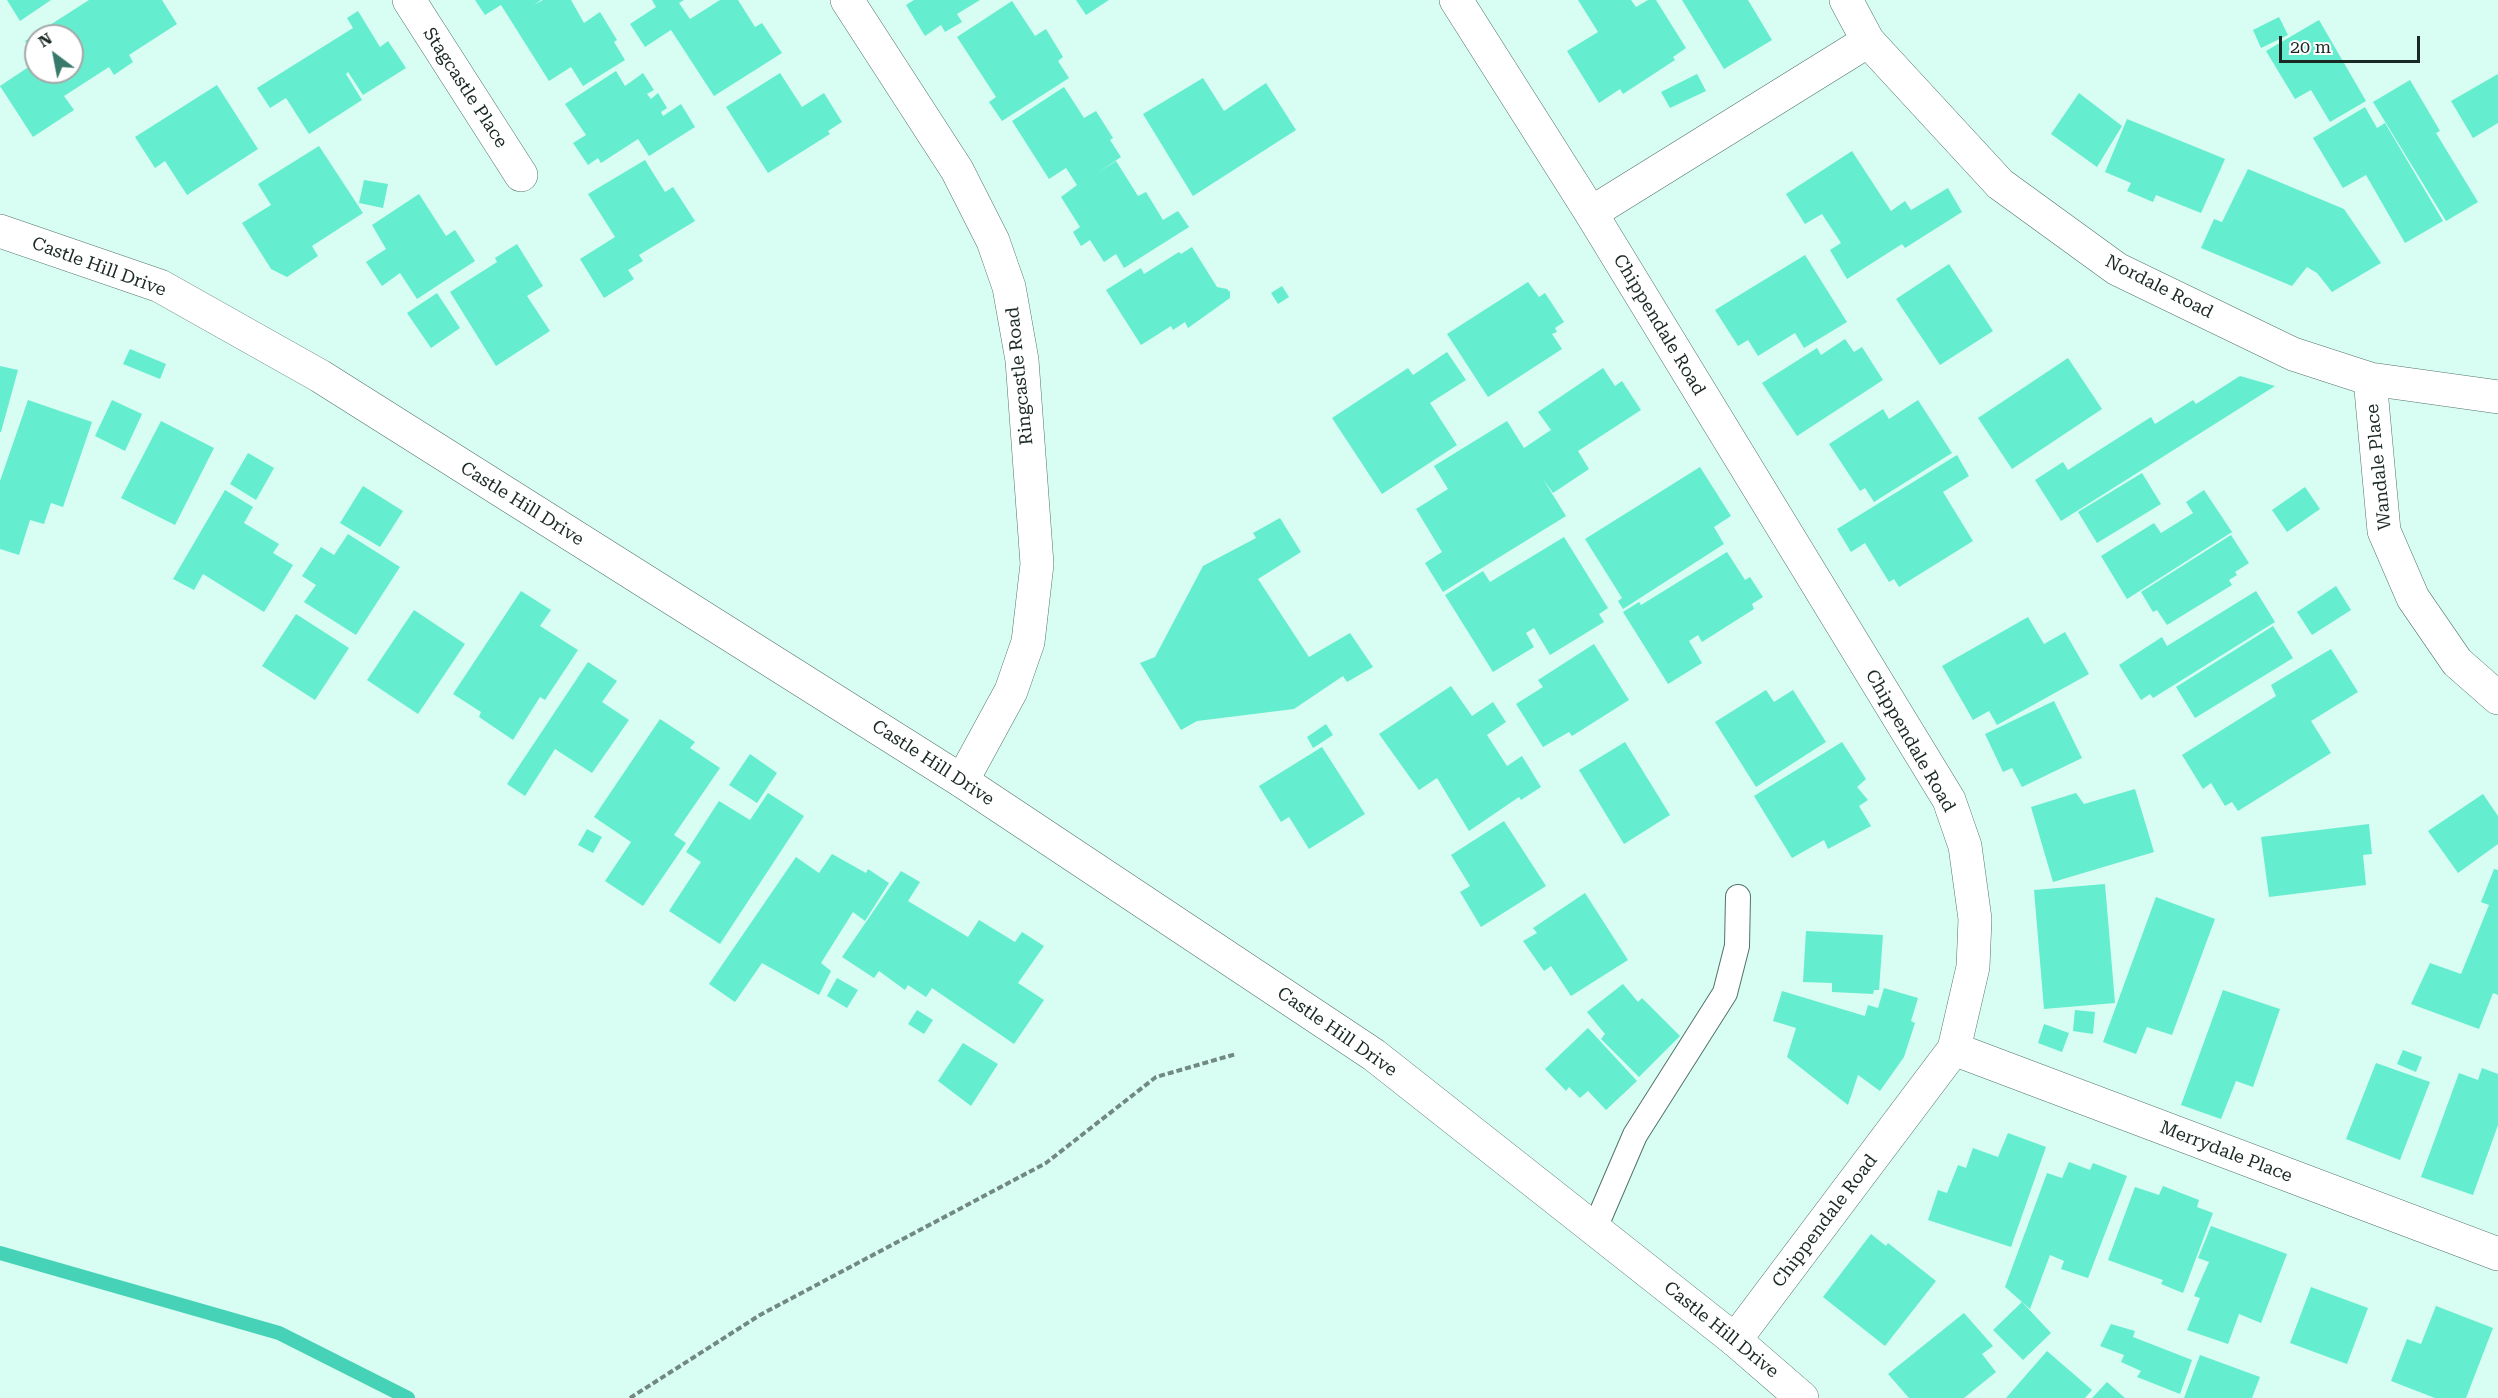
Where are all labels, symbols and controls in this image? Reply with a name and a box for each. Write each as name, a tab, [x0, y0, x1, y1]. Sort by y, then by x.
north arrow	[24, 24, 84, 84]
street label: Stagcastle Place	[418, 24, 512, 152]
scale bar	[2282, 24, 2423, 62]
text: N	[35, 29, 56, 51]
text: 20 m	[2290, 36, 2331, 57]
street label: Castle Hill Drive	[29, 233, 169, 301]
street label: Chippendale Road	[1608, 251, 1710, 399]
street label: Nordale Road	[2102, 251, 2216, 323]
street label: Ringcastle Road	[1002, 306, 1038, 446]
street label: Wandale Place	[2362, 403, 2396, 531]
street label: Castle Hill Drive	[456, 457, 588, 551]
street label: Chippendale Road	[1860, 666, 1960, 816]
street label: Castle Hill Drive	[868, 715, 998, 811]
street label: Castle Hill Drive	[1273, 983, 1401, 1081]
street label: Merrydale Place	[2157, 1117, 2295, 1187]
street label: Chippendale Road	[1768, 1150, 1882, 1292]
street label: Castle Hill Drive	[1659, 1277, 1783, 1383]

